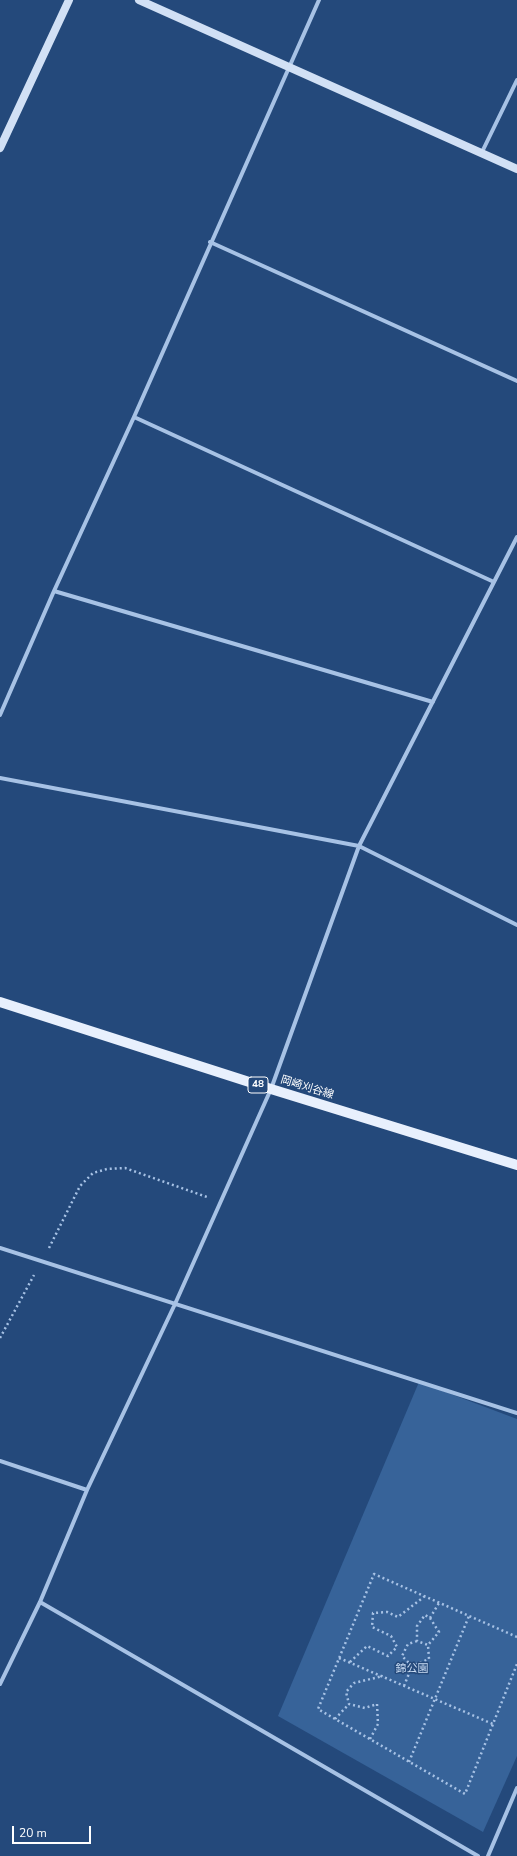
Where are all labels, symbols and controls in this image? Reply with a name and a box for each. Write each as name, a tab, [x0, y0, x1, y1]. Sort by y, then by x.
street label: 岡崎刈谷線	[279, 1074, 335, 1102]
road number: 48	[248, 1077, 268, 1093]
park label: 錦公園	[396, 1662, 428, 1676]
scale bar	[14, 1818, 93, 1844]
text: 20 m	[19, 1825, 47, 1841]

